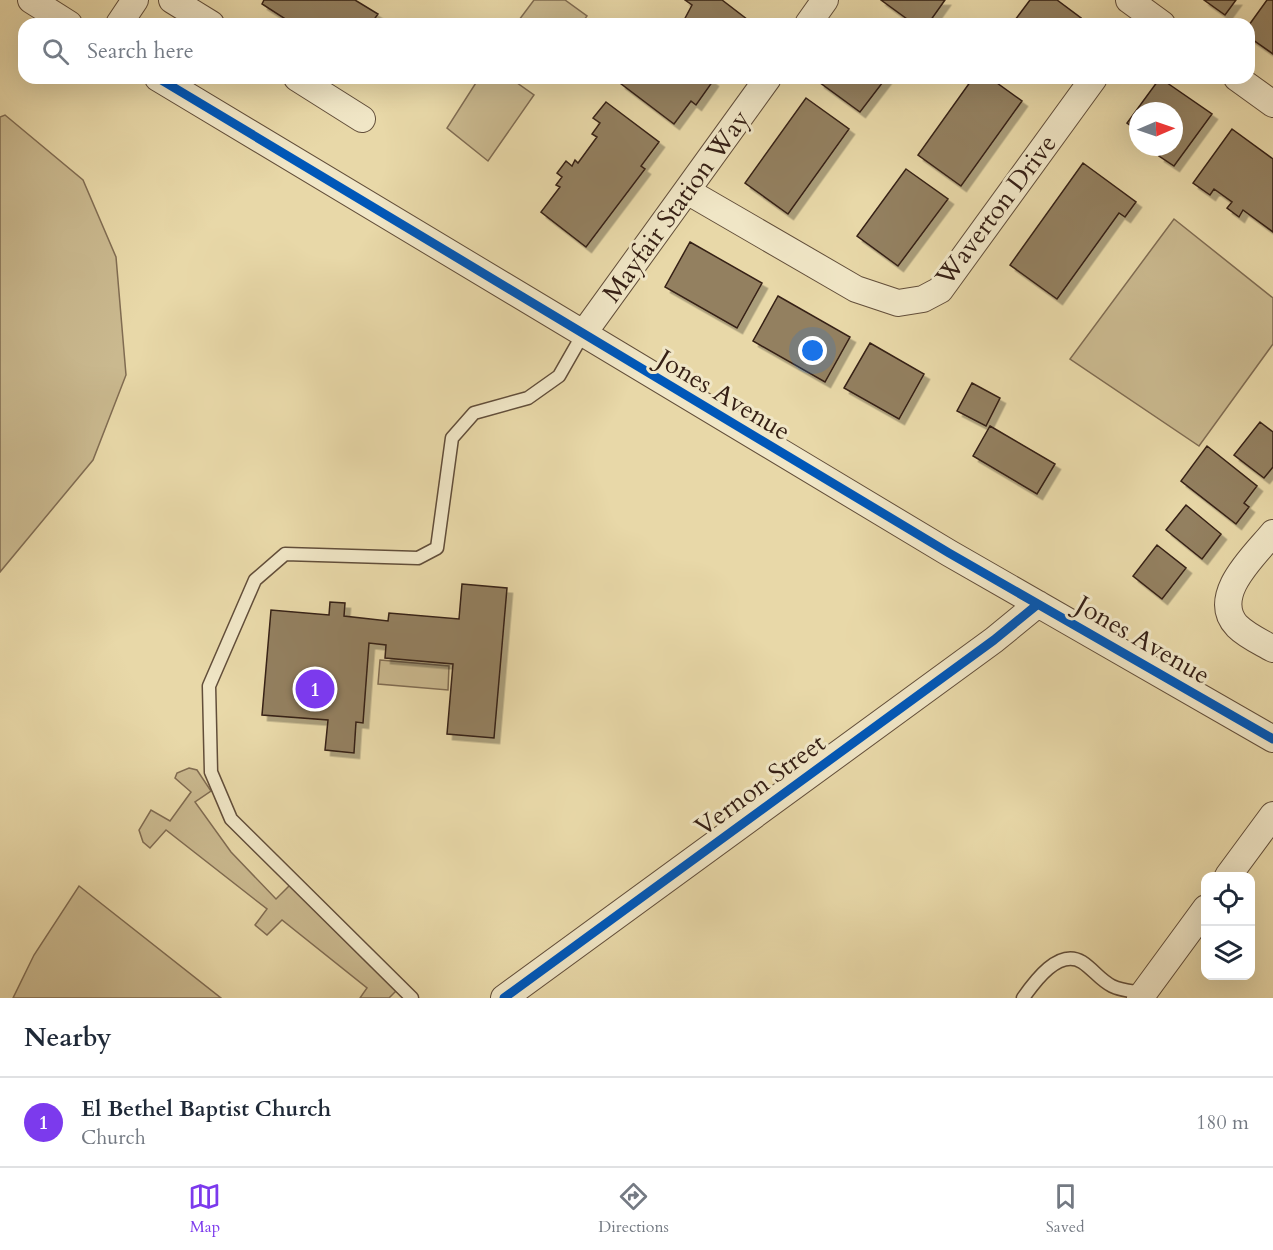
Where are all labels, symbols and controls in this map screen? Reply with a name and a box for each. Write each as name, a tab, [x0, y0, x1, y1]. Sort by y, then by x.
search box	[18, 18, 1255, 84]
icon: search	[39, 35, 72, 68]
text: Search here	[87, 36, 194, 66]
north arrow	[1129, 102, 1183, 156]
street label: Mayfair Station Way	[594, 103, 758, 309]
street label: Waverton Drive	[927, 127, 1065, 294]
your location	[798, 336, 827, 365]
street label: Jones Avenue	[648, 339, 797, 448]
street label: Jones Avenue	[1066, 585, 1216, 693]
pin: 1	[296, 666, 334, 712]
street label: Vernon Street	[688, 726, 832, 844]
map controls	[1201, 872, 1255, 980]
button: locate	[1201, 872, 1255, 926]
button: layers	[1201, 926, 1255, 980]
text: Nearby	[24, 1020, 112, 1055]
text: El Bethel Baptist Church	[81, 1094, 331, 1124]
text: 1	[38, 1109, 49, 1136]
text: 180 m	[1196, 1109, 1249, 1136]
text: Church	[81, 1124, 146, 1151]
tab: Map	[188, 1180, 221, 1238]
tab: Directions	[598, 1180, 669, 1238]
tab: Saved	[1046, 1180, 1085, 1238]

